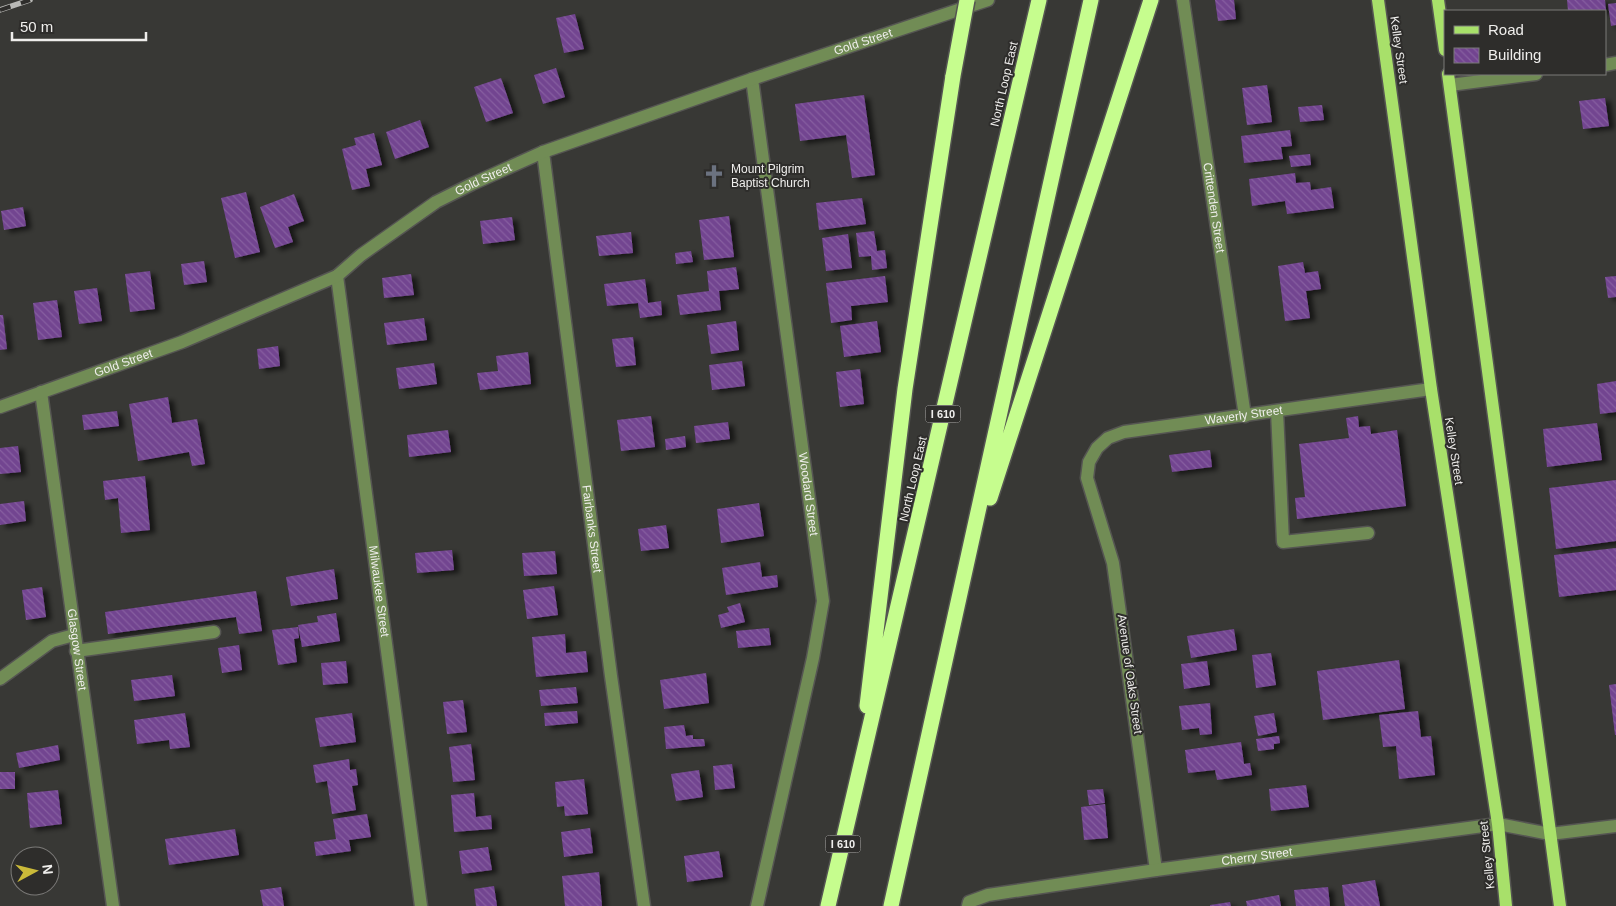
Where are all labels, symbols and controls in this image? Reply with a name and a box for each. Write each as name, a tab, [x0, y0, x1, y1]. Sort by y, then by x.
scale bar	[12, 10, 146, 42]
legend	[1444, 10, 1606, 75]
street label: Kelley Street	[1387, 15, 1411, 85]
text: 50 m	[20, 18, 53, 35]
text: Road	[1488, 21, 1524, 38]
street label: Gold Street	[832, 25, 895, 58]
street label: North Loop East	[987, 40, 1021, 128]
text: Building	[1488, 46, 1541, 63]
street label: Gold Street	[453, 160, 514, 198]
place label: Mount Pilgrim Baptist Church	[731, 162, 810, 190]
street label: Crittenden Street	[1200, 162, 1228, 254]
church icon: Mount Pilgrim Baptist Church	[701, 163, 727, 189]
street label: Gold Street	[92, 346, 155, 380]
street label: Waverly Street	[1204, 403, 1284, 428]
road number: I 610	[926, 406, 960, 422]
street label: Kelley Street	[1442, 416, 1466, 486]
street label: North Loop East	[896, 435, 930, 523]
street label: Woodard Street	[796, 452, 821, 537]
street label: Fairbanks Street	[579, 484, 605, 574]
street label: Milwaukee Street	[366, 545, 392, 638]
street label: Glasgow Street	[64, 608, 90, 692]
street label: Avenue of Oaks Street	[1115, 613, 1145, 735]
street label: Kelley Street	[1476, 820, 1498, 890]
road number: I 610	[826, 836, 860, 852]
street label: Cherry Street	[1221, 845, 1294, 868]
north arrow	[10, 846, 60, 896]
text: N	[39, 863, 56, 875]

